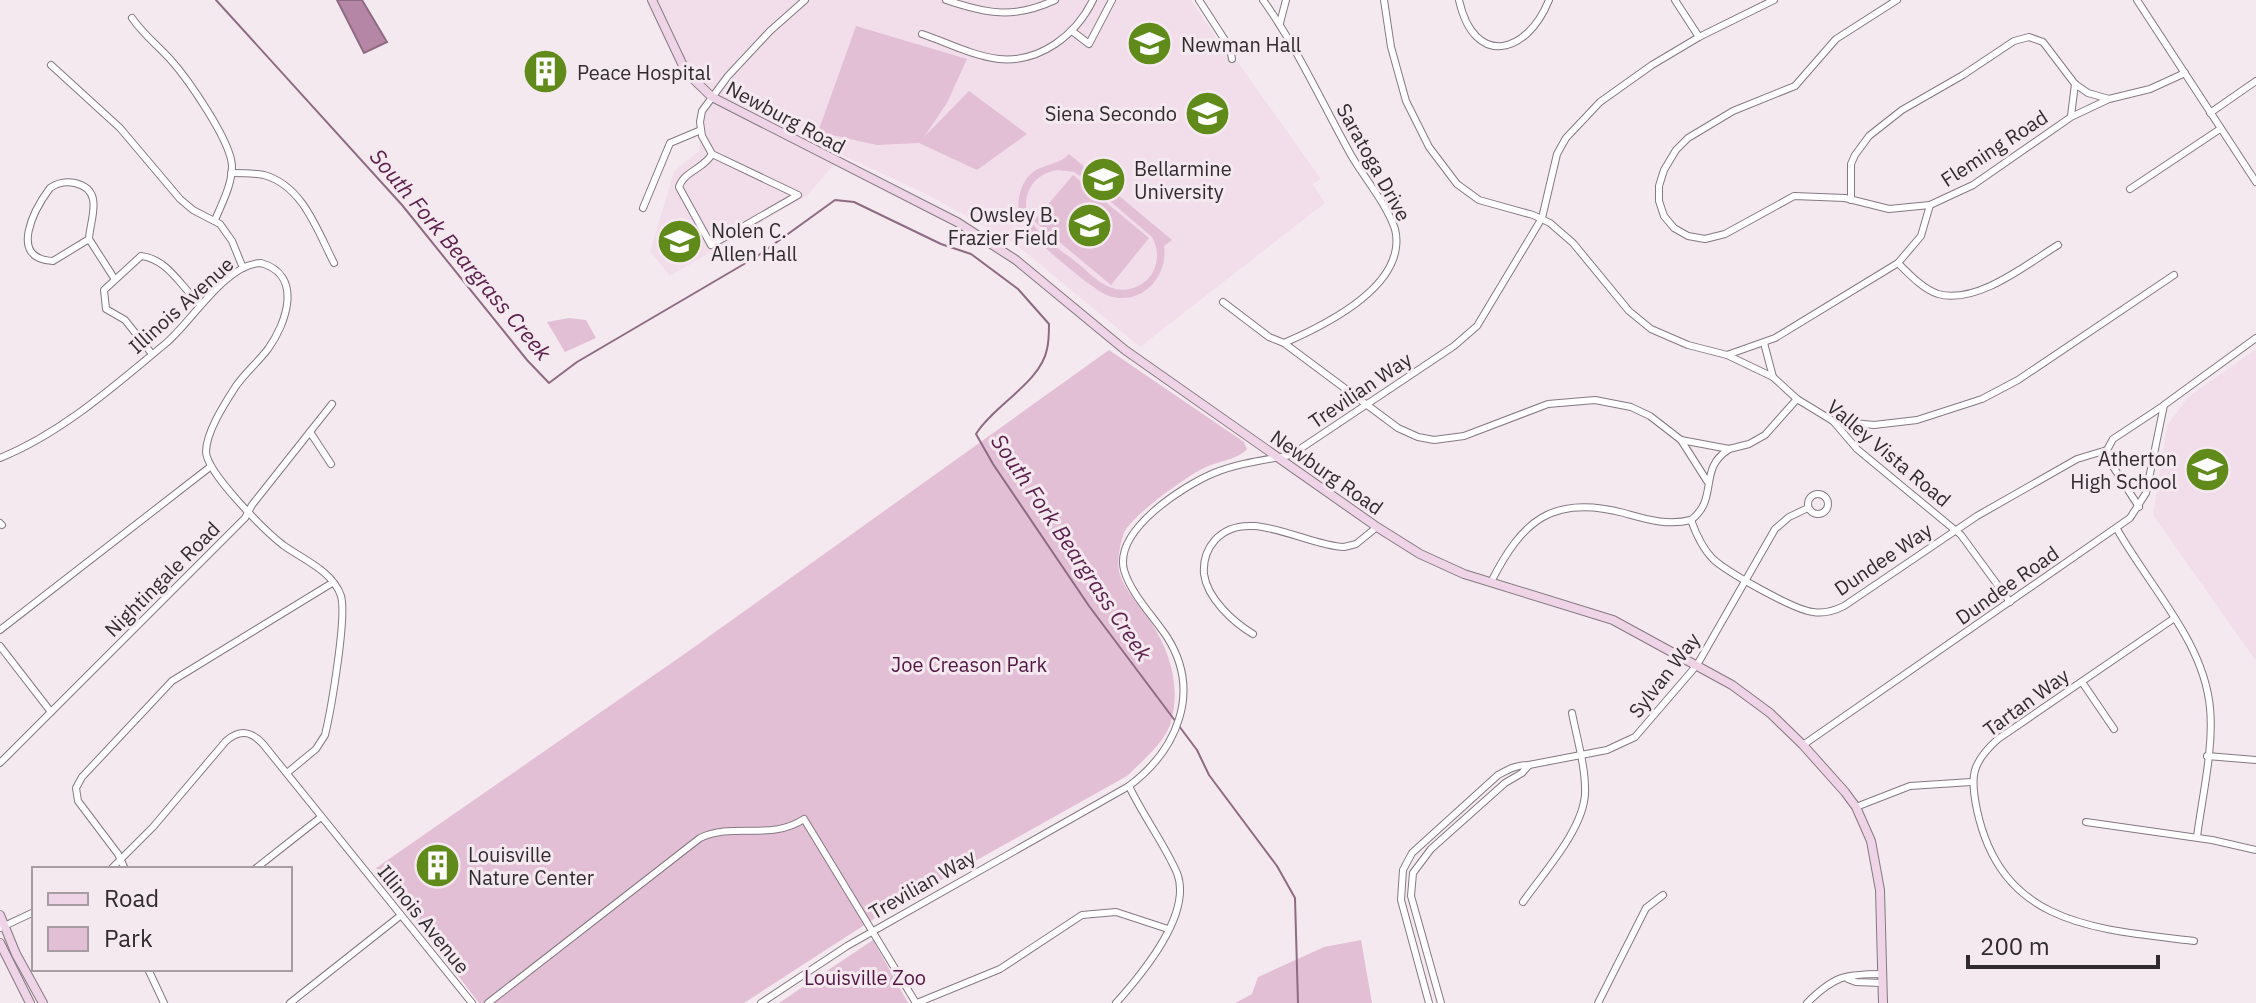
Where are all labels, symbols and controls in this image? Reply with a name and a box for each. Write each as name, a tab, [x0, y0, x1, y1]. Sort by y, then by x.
school or university icon: Newman Hall	[1126, 20, 1174, 68]
place label: Newman Hall	[1181, 31, 1301, 58]
building icon: Peace Hospital	[522, 48, 570, 96]
place label: Peace Hospital	[577, 59, 711, 86]
street label: Newburg Road	[722, 74, 850, 160]
school or university icon: Siena Secondo	[1184, 89, 1232, 137]
street label: Saratoga Drive	[1331, 98, 1417, 226]
place label: Siena Secondo	[1045, 100, 1177, 127]
street label: Fleming Road	[1935, 103, 2053, 193]
water label: South Fork Beargrass Creek	[364, 142, 559, 366]
place label: Bellarmine University	[1134, 155, 1232, 205]
school or university icon: Bellarmine University	[1079, 156, 1127, 204]
place label: Owsley B. Frazier Field	[948, 201, 1058, 251]
school or university icon: Owsley B. Frazier Field	[1065, 201, 1113, 249]
place label: Nolen C. Allen Hall	[711, 217, 797, 267]
school or university icon: Nolen C. Allen Hall	[656, 218, 704, 266]
street label: Illinois Avenue	[123, 251, 239, 359]
street label: Trevilian Way	[1303, 346, 1417, 434]
street label: Valley Vista Road	[1821, 393, 1957, 513]
street label: Newburg Road	[1265, 423, 1389, 521]
water label: South Fork Beargrass Creek	[985, 428, 1159, 667]
place label: Atherton High School	[2070, 445, 2177, 495]
school or university icon: Atherton High School	[2184, 446, 2232, 494]
street label: Nightingale Road	[98, 515, 226, 643]
street label: Dundee Way	[1829, 516, 1937, 602]
street label: Dundee Road	[1950, 539, 2064, 631]
street label: Sylvan Way	[1622, 627, 1706, 723]
park label: Joe Creason Park	[891, 651, 1047, 678]
street label: Tartan Way	[1978, 662, 2074, 742]
building icon: Louisville Nature Center	[413, 841, 461, 889]
place label: Louisville Nature Center	[468, 841, 594, 891]
street label: Trevilian Way	[864, 843, 980, 925]
street label: Illinois Avenue	[372, 859, 476, 979]
legend	[32, 867, 292, 971]
text: Road	[104, 882, 159, 914]
scale bar	[1968, 919, 2158, 969]
text: Park	[104, 922, 153, 954]
text: 200 m	[1980, 930, 2050, 962]
park label: Louisville Zoo	[804, 964, 926, 991]

